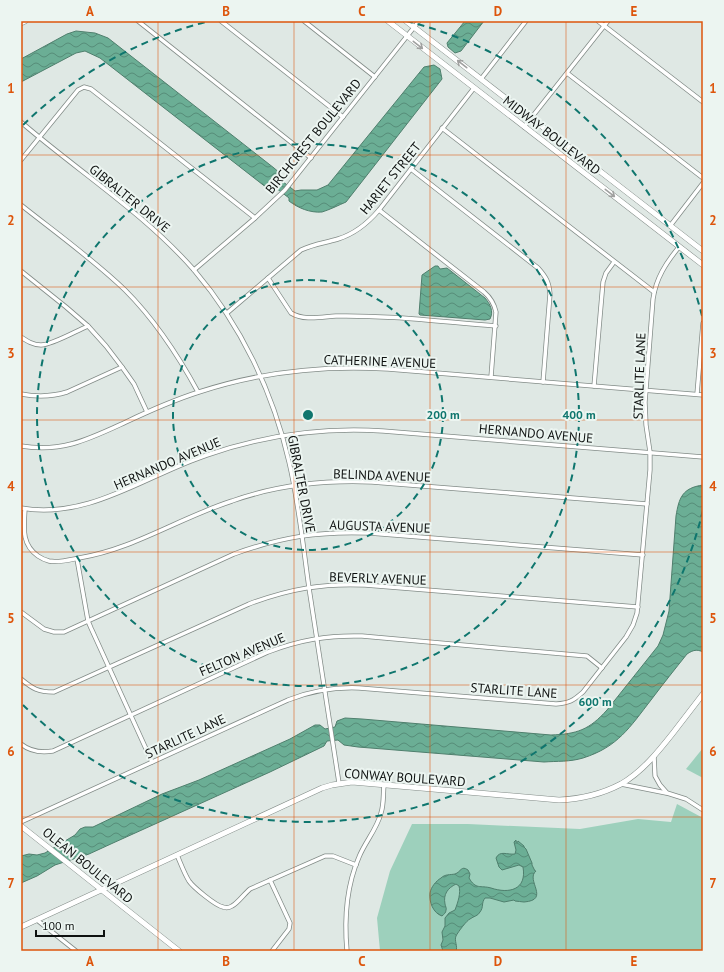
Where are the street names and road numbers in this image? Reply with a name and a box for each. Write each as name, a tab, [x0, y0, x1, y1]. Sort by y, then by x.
street label: BIRCHCREST BOULEVARD	[262, 75, 365, 197]
street label: MIDWAY BOULEVARD	[500, 92, 604, 179]
street label: HARIET STREET	[356, 139, 425, 218]
street label: GIBRALTER DRIVE	[86, 161, 174, 236]
street label: STARLITE LANE	[629, 332, 650, 420]
street label: CATHERINE AVENUE	[323, 351, 437, 372]
street label: HERNANDO AVENUE	[478, 420, 594, 447]
street label: HERNANDO AVENUE	[111, 433, 223, 494]
street label: GIBRALTER DRIVE	[284, 434, 319, 534]
street label: BELINDA AVENUE	[333, 465, 431, 486]
street label: AUGUSTA AVENUE	[329, 516, 431, 537]
street label: BEVERLY AVENUE	[329, 568, 427, 589]
street label: FELTON AVENUE	[197, 629, 288, 680]
street label: STARLITE LANE	[470, 679, 558, 702]
street label: STARLITE LANE	[142, 710, 228, 763]
street label: CONWAY BOULEVARD	[344, 765, 466, 790]
street label: OLEAN BOULEVARD	[39, 824, 136, 907]

